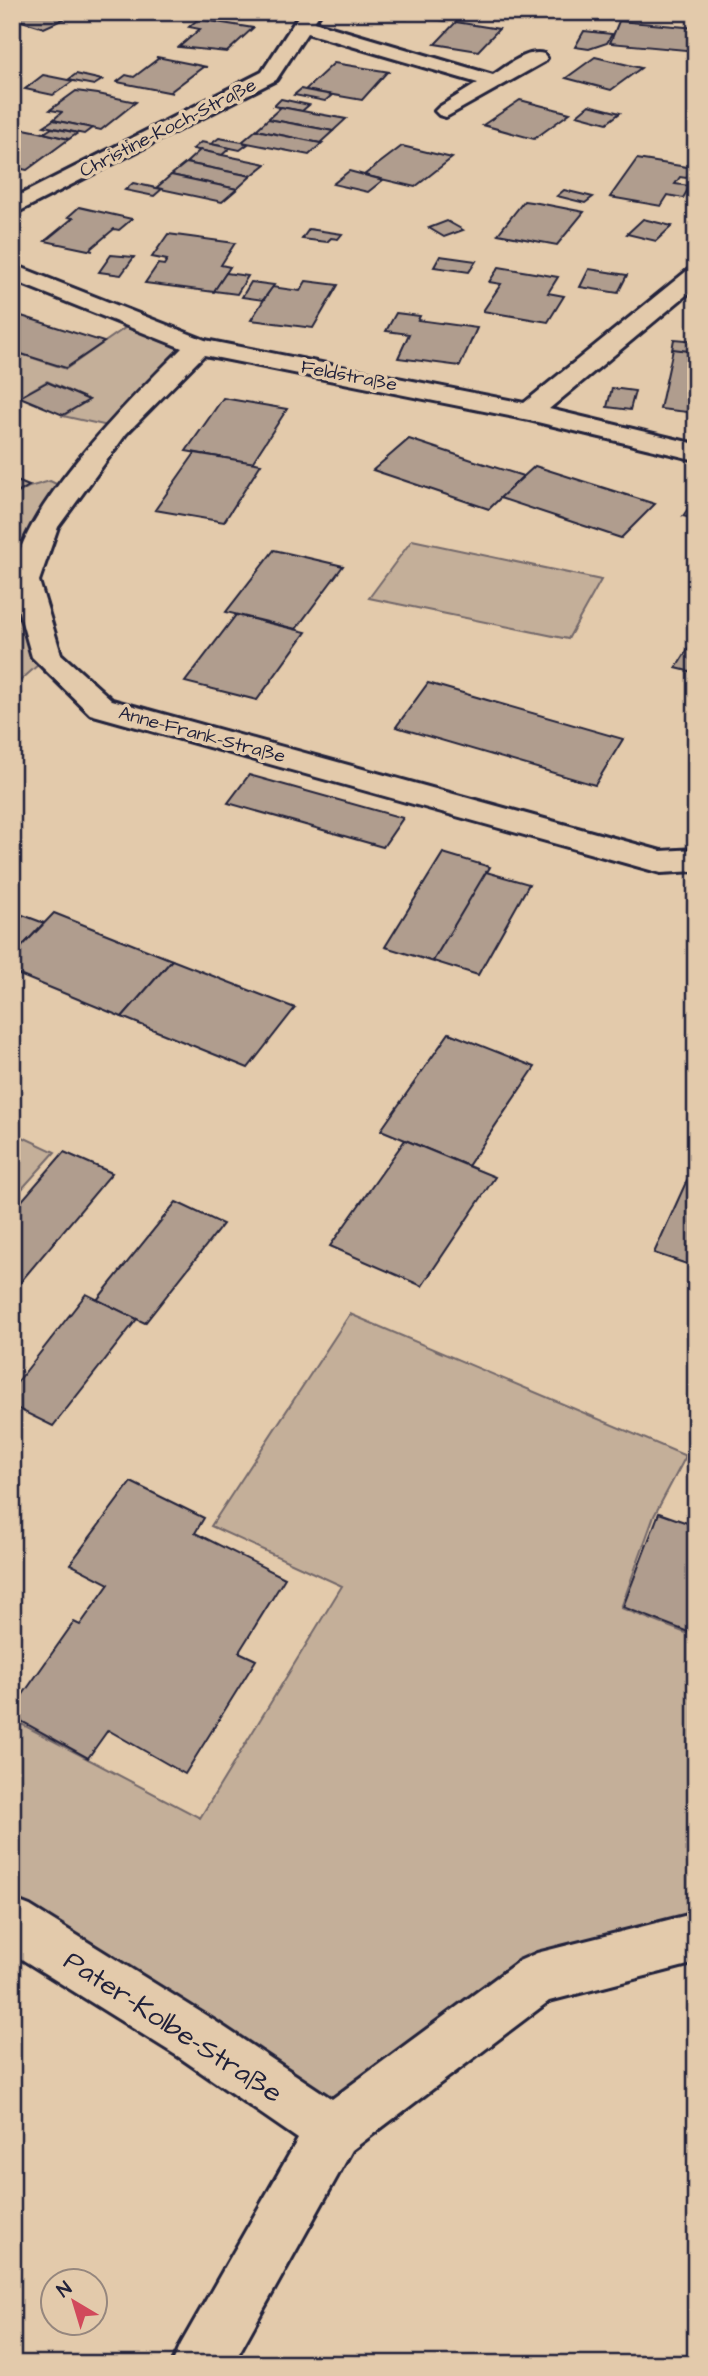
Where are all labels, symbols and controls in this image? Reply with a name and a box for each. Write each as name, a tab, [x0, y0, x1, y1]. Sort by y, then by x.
street label: Christine-Koch-Straße	[75, 72, 261, 184]
street label: Feldstraße	[299, 353, 399, 399]
street label: Anne-Frank-Straße	[116, 700, 288, 770]
street label: Pater-Kolbe-Straße	[56, 1942, 290, 2112]
north arrow	[38, 2268, 108, 2338]
text: N	[51, 2275, 78, 2304]

